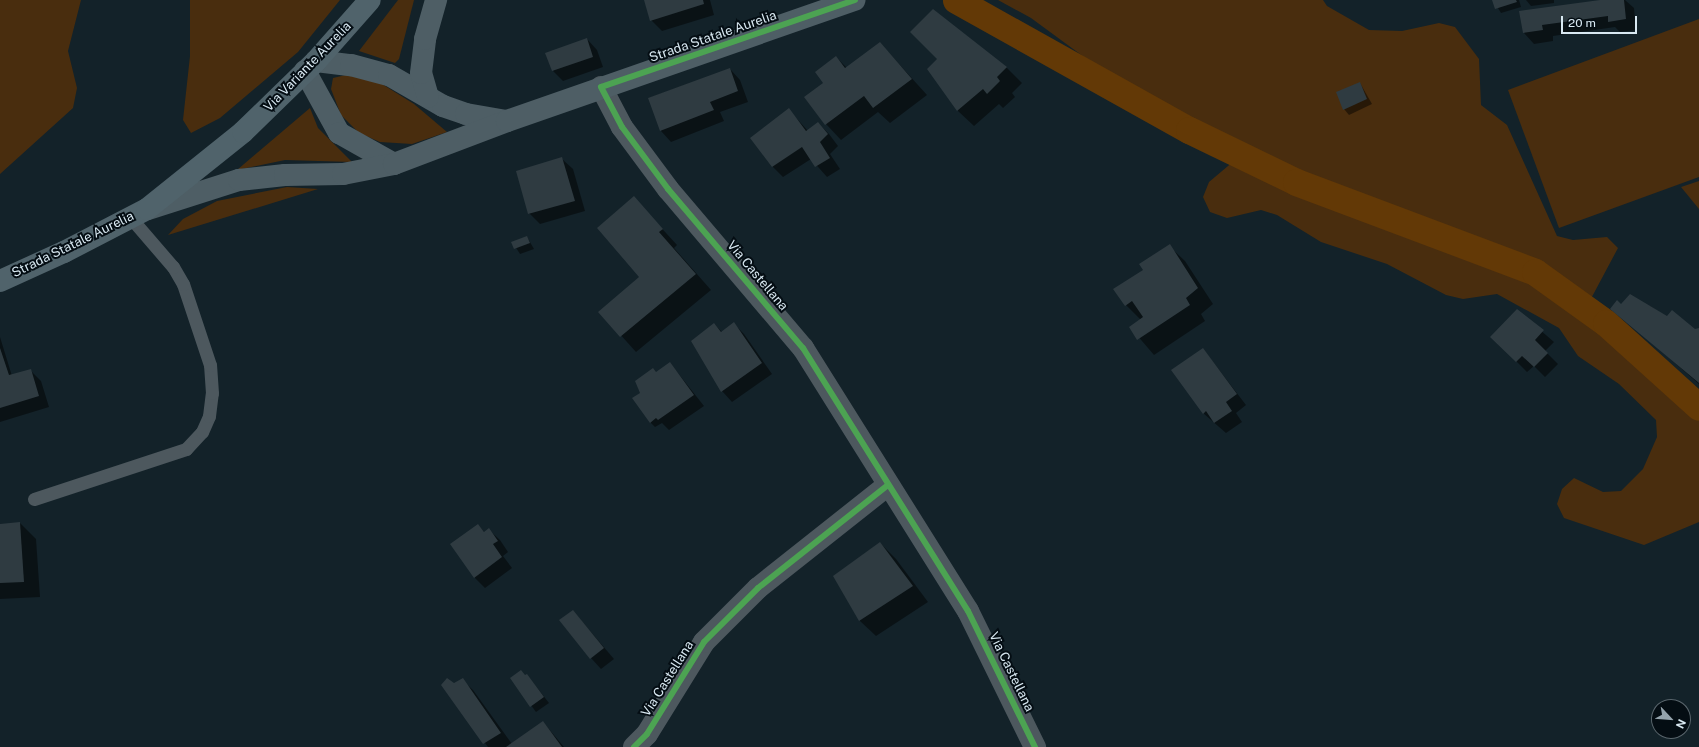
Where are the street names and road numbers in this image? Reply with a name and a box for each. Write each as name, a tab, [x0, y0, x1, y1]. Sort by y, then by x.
street label: Strada Statale Aurelia	[647, 8, 779, 66]
street label: Via Variante Aurelia	[261, 19, 355, 115]
street label: Strada Statale Aurelia	[9, 209, 137, 281]
street label: Via Castellana	[723, 238, 791, 314]
street label: Via Castellana	[985, 630, 1037, 714]
street label: Via Castellana	[638, 638, 698, 720]

